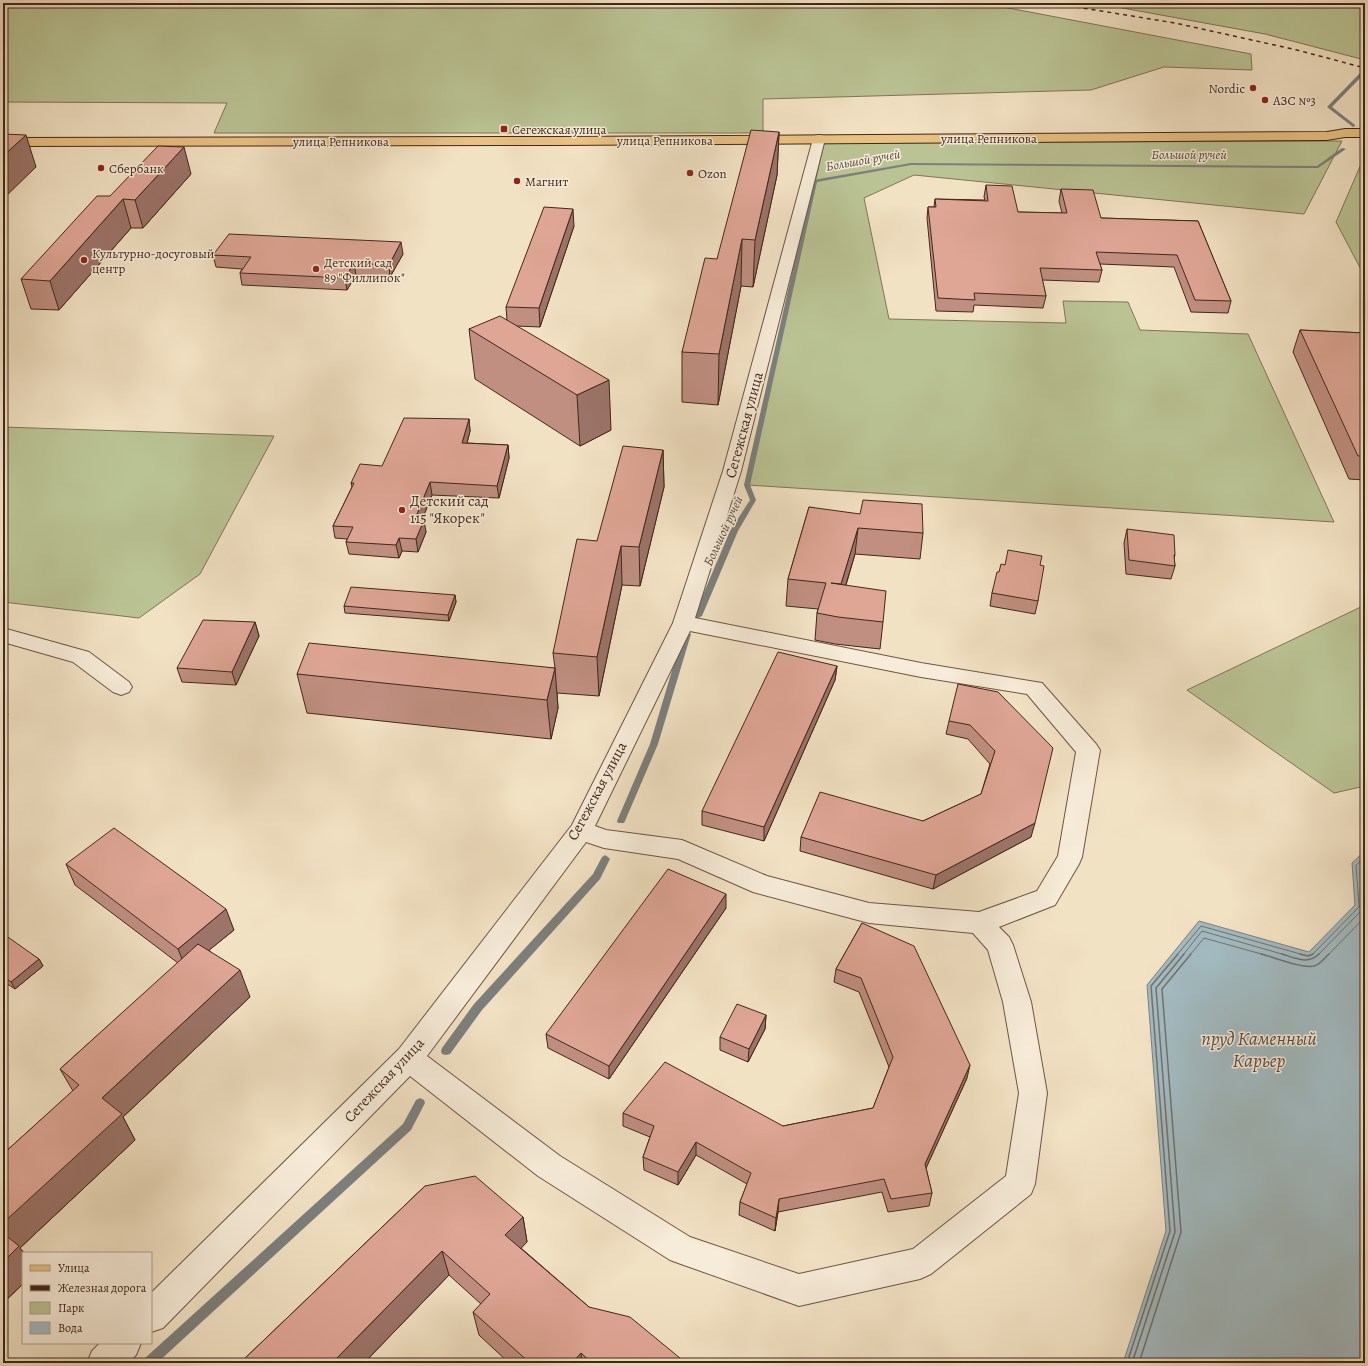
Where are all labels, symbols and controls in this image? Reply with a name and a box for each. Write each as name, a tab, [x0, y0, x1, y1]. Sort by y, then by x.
place label: Nordic	[1208, 80, 1245, 97]
marker: Nordic	[1248, 83, 1258, 93]
place label: АЗС №3	[1272, 92, 1316, 109]
marker: АЗС №3	[1260, 95, 1270, 105]
place label: Сегежская улица	[512, 121, 607, 138]
marker: Сегежская улица	[499, 124, 509, 134]
street label: улица Репникова	[940, 130, 1037, 147]
street label: улица Репникова	[616, 132, 713, 149]
street label: улица Репникова	[292, 133, 389, 150]
water label: Большой ручей	[824, 145, 902, 175]
water label: Большой ручей	[1151, 146, 1227, 163]
place label: Сбербанк	[109, 160, 164, 177]
marker: Сбербанк	[96, 163, 106, 173]
place label: Ozon	[698, 165, 727, 182]
marker: Ozon	[685, 168, 695, 178]
place label: Магнит	[525, 173, 568, 190]
marker: Магнит	[512, 176, 522, 186]
place label: Культурно-досуговый центр	[92, 245, 215, 277]
place label: Детский сад 89 "Филлипок"	[324, 254, 405, 286]
marker: Культурно-досуговый центр	[79, 255, 89, 265]
marker: Детский сад 89 "Филлипок"	[311, 264, 321, 274]
street label: Сегежская улица	[720, 370, 768, 480]
place label: Детский сад 115 "Якорек"	[410, 491, 489, 528]
water label: Большой ручей	[699, 493, 747, 569]
marker: Детский сад 115 "Якорек"	[397, 505, 407, 515]
street label: Сегежская улица	[563, 738, 631, 844]
water label: пруд Каменный Карьер	[1201, 1026, 1317, 1074]
street label: Сегежская улица	[339, 1033, 429, 1127]
legend	[22, 1252, 152, 1344]
text: Улица	[58, 1260, 90, 1276]
text: Железная дорога	[58, 1280, 147, 1296]
text: Парк	[58, 1300, 84, 1316]
text: Вода	[58, 1320, 83, 1336]

